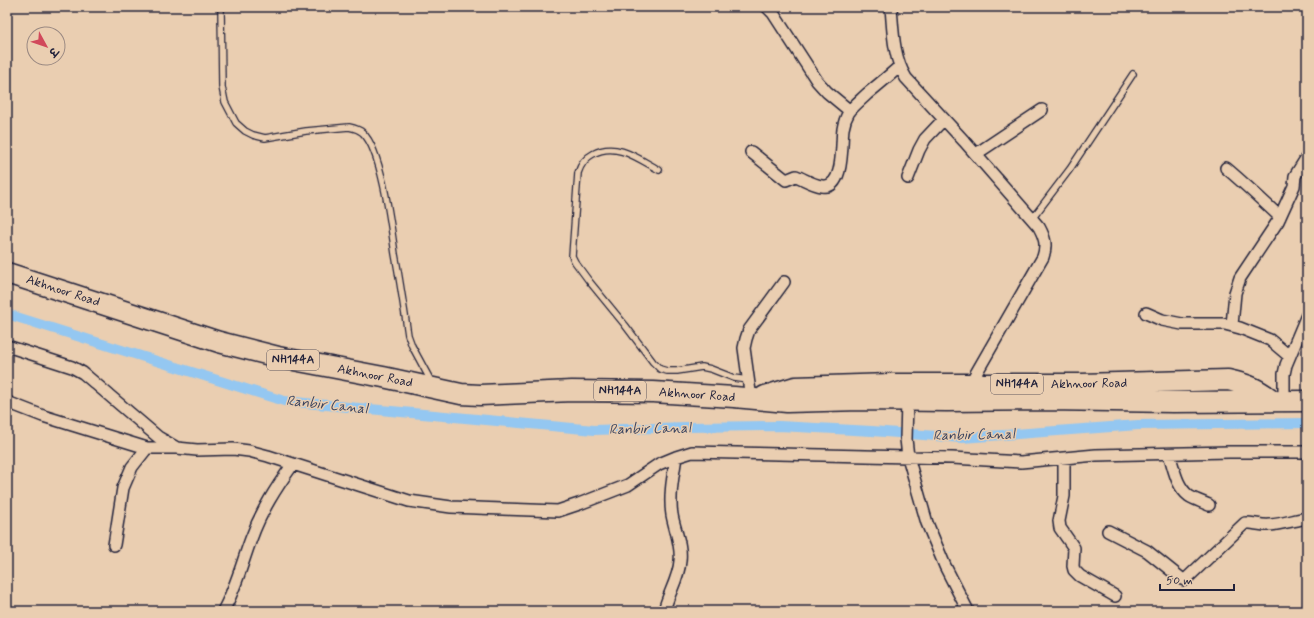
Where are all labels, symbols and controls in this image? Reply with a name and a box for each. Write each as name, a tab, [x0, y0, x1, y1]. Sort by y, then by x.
north arrow	[26, 26, 66, 66]
text: उ	[44, 44, 61, 60]
street label: Akhnoor Road	[24, 271, 102, 311]
road number: NH144A	[267, 350, 319, 370]
street label: Akhnoor Road	[336, 360, 414, 392]
road number: NH144A	[991, 374, 1043, 394]
street label: Akhnoor Road	[1051, 375, 1127, 393]
road number: NH144A	[594, 381, 646, 401]
street label: Akhnoor Road	[658, 384, 736, 406]
water label: Ranbir Canal	[285, 392, 370, 418]
water label: Ranbir Canal	[609, 419, 693, 439]
water label: Ranbir Canal	[933, 425, 1017, 445]
scale bar	[1160, 566, 1234, 592]
text: 50 m	[1166, 573, 1193, 589]

